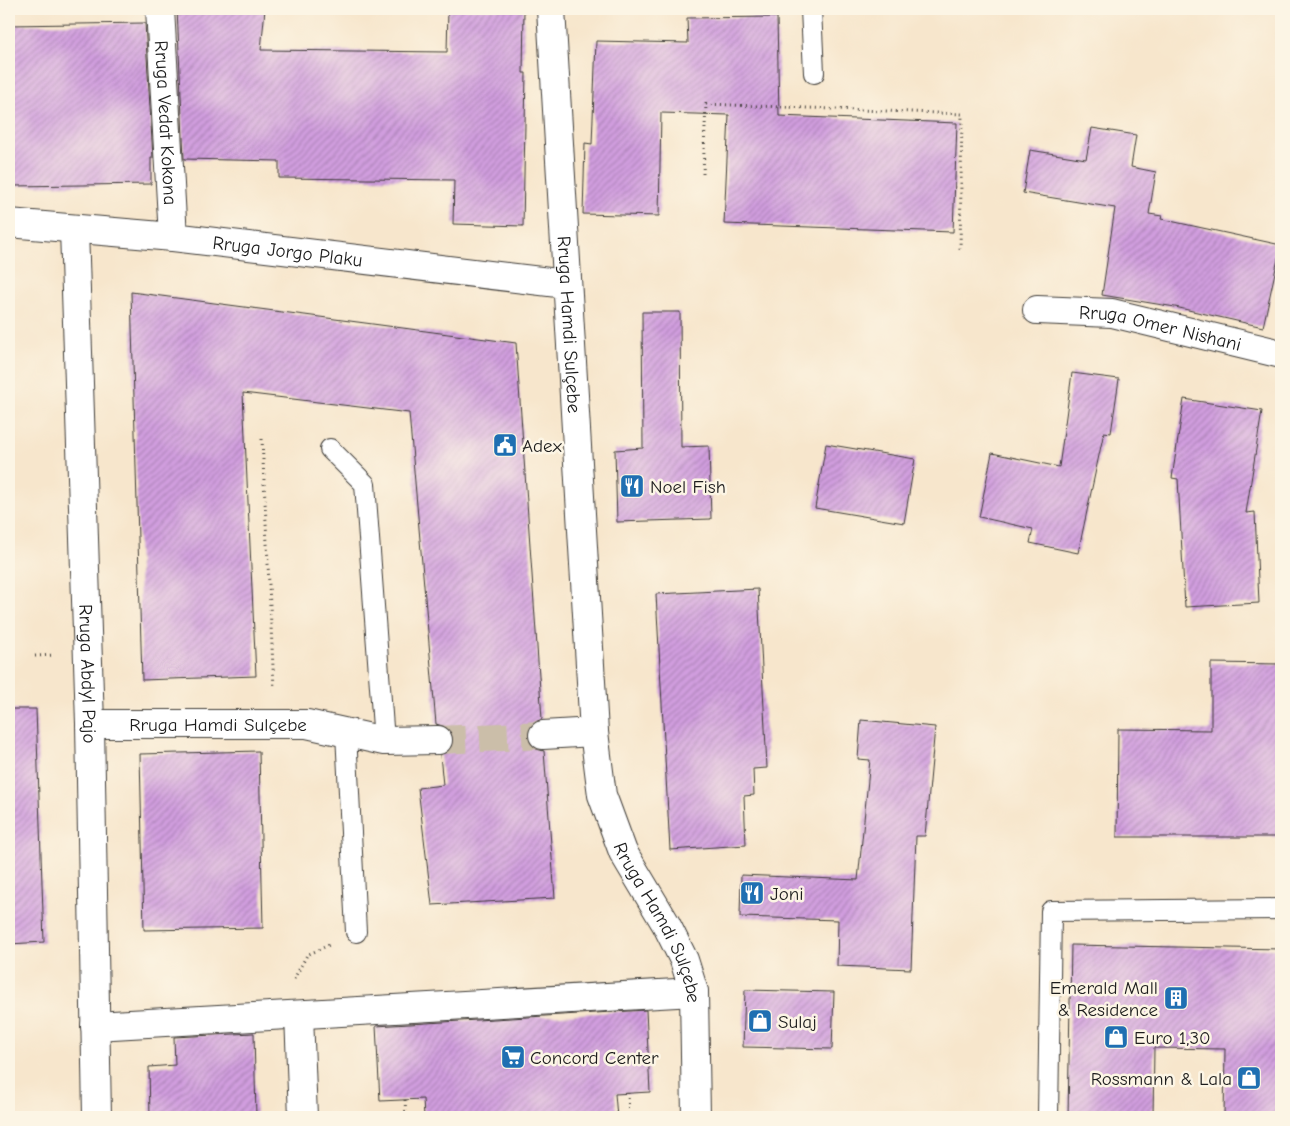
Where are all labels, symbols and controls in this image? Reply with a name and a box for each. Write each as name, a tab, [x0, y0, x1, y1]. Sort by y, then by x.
street label: Rruga Vedat Kokona	[150, 40, 181, 206]
street label: Rruga Jorgo Plaku	[211, 232, 364, 272]
street label: Rruga Hamdi Sulçebe	[553, 235, 585, 414]
street label: Rruga Omer Nishani	[1079, 302, 1243, 356]
public building icon: Adex	[492, 432, 518, 458]
place label: Adex	[522, 435, 563, 457]
restaurant icon: Noel Fish	[619, 473, 645, 499]
place label: Noel Fish	[650, 476, 726, 498]
street label: Rruga Abdyl Pajo	[74, 604, 100, 744]
street label: Rruga Hamdi Sulçebe	[129, 714, 307, 736]
street label: Rruga Hamdi Sulçebe	[608, 840, 704, 1003]
restaurant icon: Joni	[739, 880, 765, 906]
place label: Joni	[770, 883, 804, 905]
place label: Emerald Mall & Residence	[1050, 977, 1158, 1021]
building icon: Emerald Mall & Residence	[1163, 985, 1189, 1011]
shop icon: Sulaj	[747, 1008, 773, 1034]
place label: Sulaj	[778, 1011, 817, 1033]
shop icon: Euro 1,30	[1103, 1024, 1129, 1050]
place label: Euro 1,30	[1134, 1027, 1211, 1049]
supermarket icon: Concord Center	[500, 1044, 526, 1070]
place label: Concord Center	[530, 1047, 659, 1069]
shop icon: Rossmann & Lala	[1236, 1065, 1262, 1091]
place label: Rossmann & Lala	[1091, 1068, 1232, 1090]

